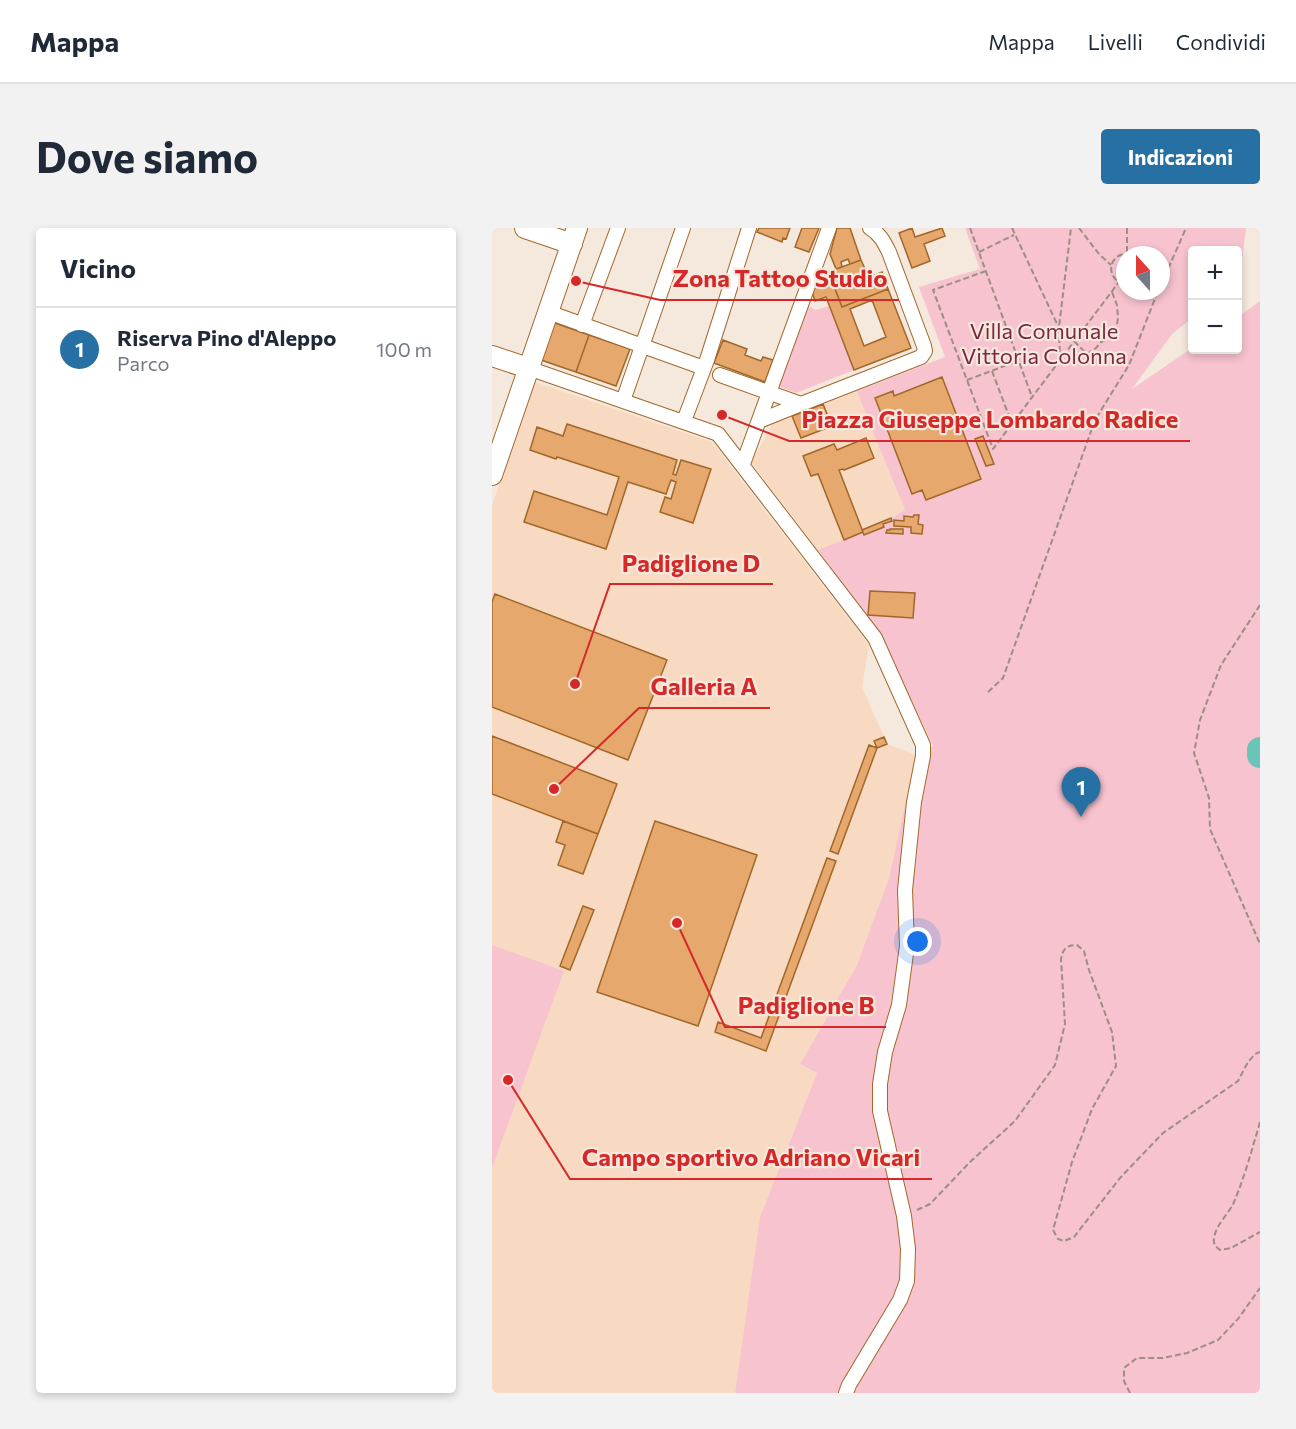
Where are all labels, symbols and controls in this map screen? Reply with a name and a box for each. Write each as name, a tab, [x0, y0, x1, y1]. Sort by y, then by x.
text: Mappa	[30, 24, 119, 58]
text: Mappa	[988, 29, 1055, 54]
text: Livelli	[1088, 29, 1143, 54]
text: Condividi	[1176, 29, 1266, 54]
button: Indicazioni	[1101, 129, 1260, 184]
text: Dove siamo	[36, 130, 258, 182]
north arrow	[1116, 246, 1170, 300]
map controls	[1188, 246, 1242, 354]
button: +	[1188, 246, 1242, 300]
text: Vicino	[60, 252, 136, 283]
callout: Zona Tattoo Studio	[660, 258, 899, 300]
text: Zona Tattoo Studio	[673, 263, 887, 292]
button: −	[1188, 300, 1242, 354]
park label: Villa Comunale Vittoria Colonna	[961, 317, 1127, 369]
text: Riserva Pino d'Aleppo	[117, 324, 336, 351]
text: 1	[75, 337, 84, 361]
text: 100 m	[376, 337, 432, 361]
text: Parco	[117, 351, 170, 375]
callout: Piazza Giuseppe Lombardo Radice	[789, 399, 1190, 441]
text: Piazza Giuseppe Lombardo Radice	[802, 404, 1178, 433]
callout: Padiglione D	[610, 542, 773, 584]
text: Padiglione D	[622, 548, 760, 577]
callout: Galleria A	[639, 666, 770, 708]
text: Galleria A	[651, 671, 757, 700]
pin: 1	[1062, 768, 1100, 817]
your location	[903, 927, 932, 956]
callout: Padiglione B	[725, 985, 886, 1027]
text: Padiglione B	[738, 990, 874, 1019]
callout: Campo sportivo Adriano Vicari	[570, 1137, 932, 1179]
text: Campo sportivo Adriano Vicari	[582, 1142, 920, 1171]

